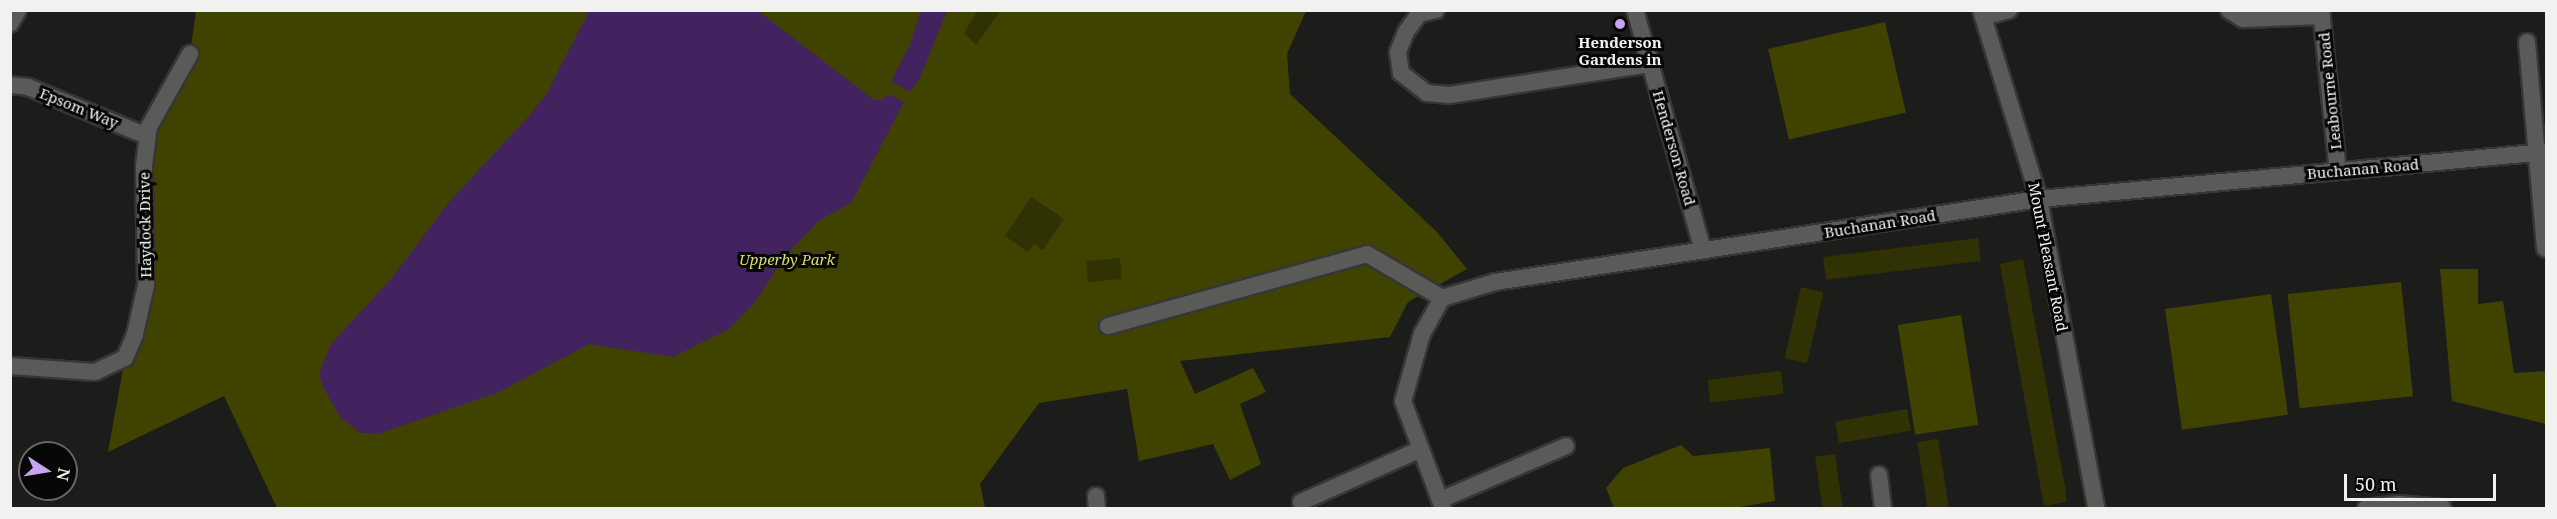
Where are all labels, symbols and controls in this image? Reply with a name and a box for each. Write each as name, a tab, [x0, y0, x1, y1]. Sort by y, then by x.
marker: Henderson Gardens in	[1613, 17, 1627, 31]
street label: Leabourne Road	[2315, 31, 2345, 151]
place label: Henderson Gardens in	[1578, 33, 1662, 68]
street label: Epsom Way	[37, 84, 121, 132]
street label: Henderson Road	[1649, 88, 1699, 208]
street label: Buchanan Road	[2306, 155, 2420, 183]
street label: Haydock Drive	[135, 172, 155, 278]
street label: Mount Pleasant Road	[2025, 181, 2071, 333]
street label: Buchanan Road	[1823, 206, 1937, 242]
park label: Upperby Park	[739, 251, 835, 269]
north arrow	[18, 441, 78, 501]
scale bar	[2347, 462, 2498, 500]
text: N	[52, 466, 76, 483]
text: 50 m	[2355, 472, 2397, 496]

